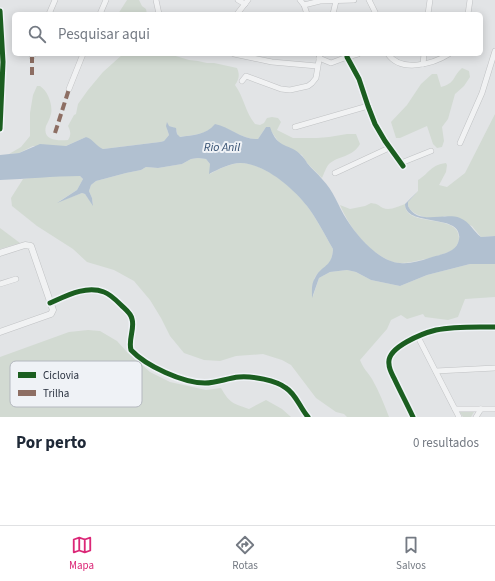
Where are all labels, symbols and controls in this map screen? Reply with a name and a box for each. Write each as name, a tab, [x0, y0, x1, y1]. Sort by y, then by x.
search box	[12, 12, 483, 56]
icon: search	[26, 23, 48, 45]
text: Pesquisar aqui	[58, 24, 150, 45]
water label: Rio Anil	[204, 139, 240, 156]
legend	[10, 361, 142, 407]
text: Ciclovia	[43, 368, 79, 383]
text: Trilha	[43, 386, 69, 401]
text: Por perto	[16, 431, 86, 455]
text: 0 resultados	[413, 434, 479, 452]
tab: Mapa	[69, 534, 94, 573]
tab: Rotas	[232, 534, 258, 573]
tab: Salvos	[396, 534, 426, 573]

